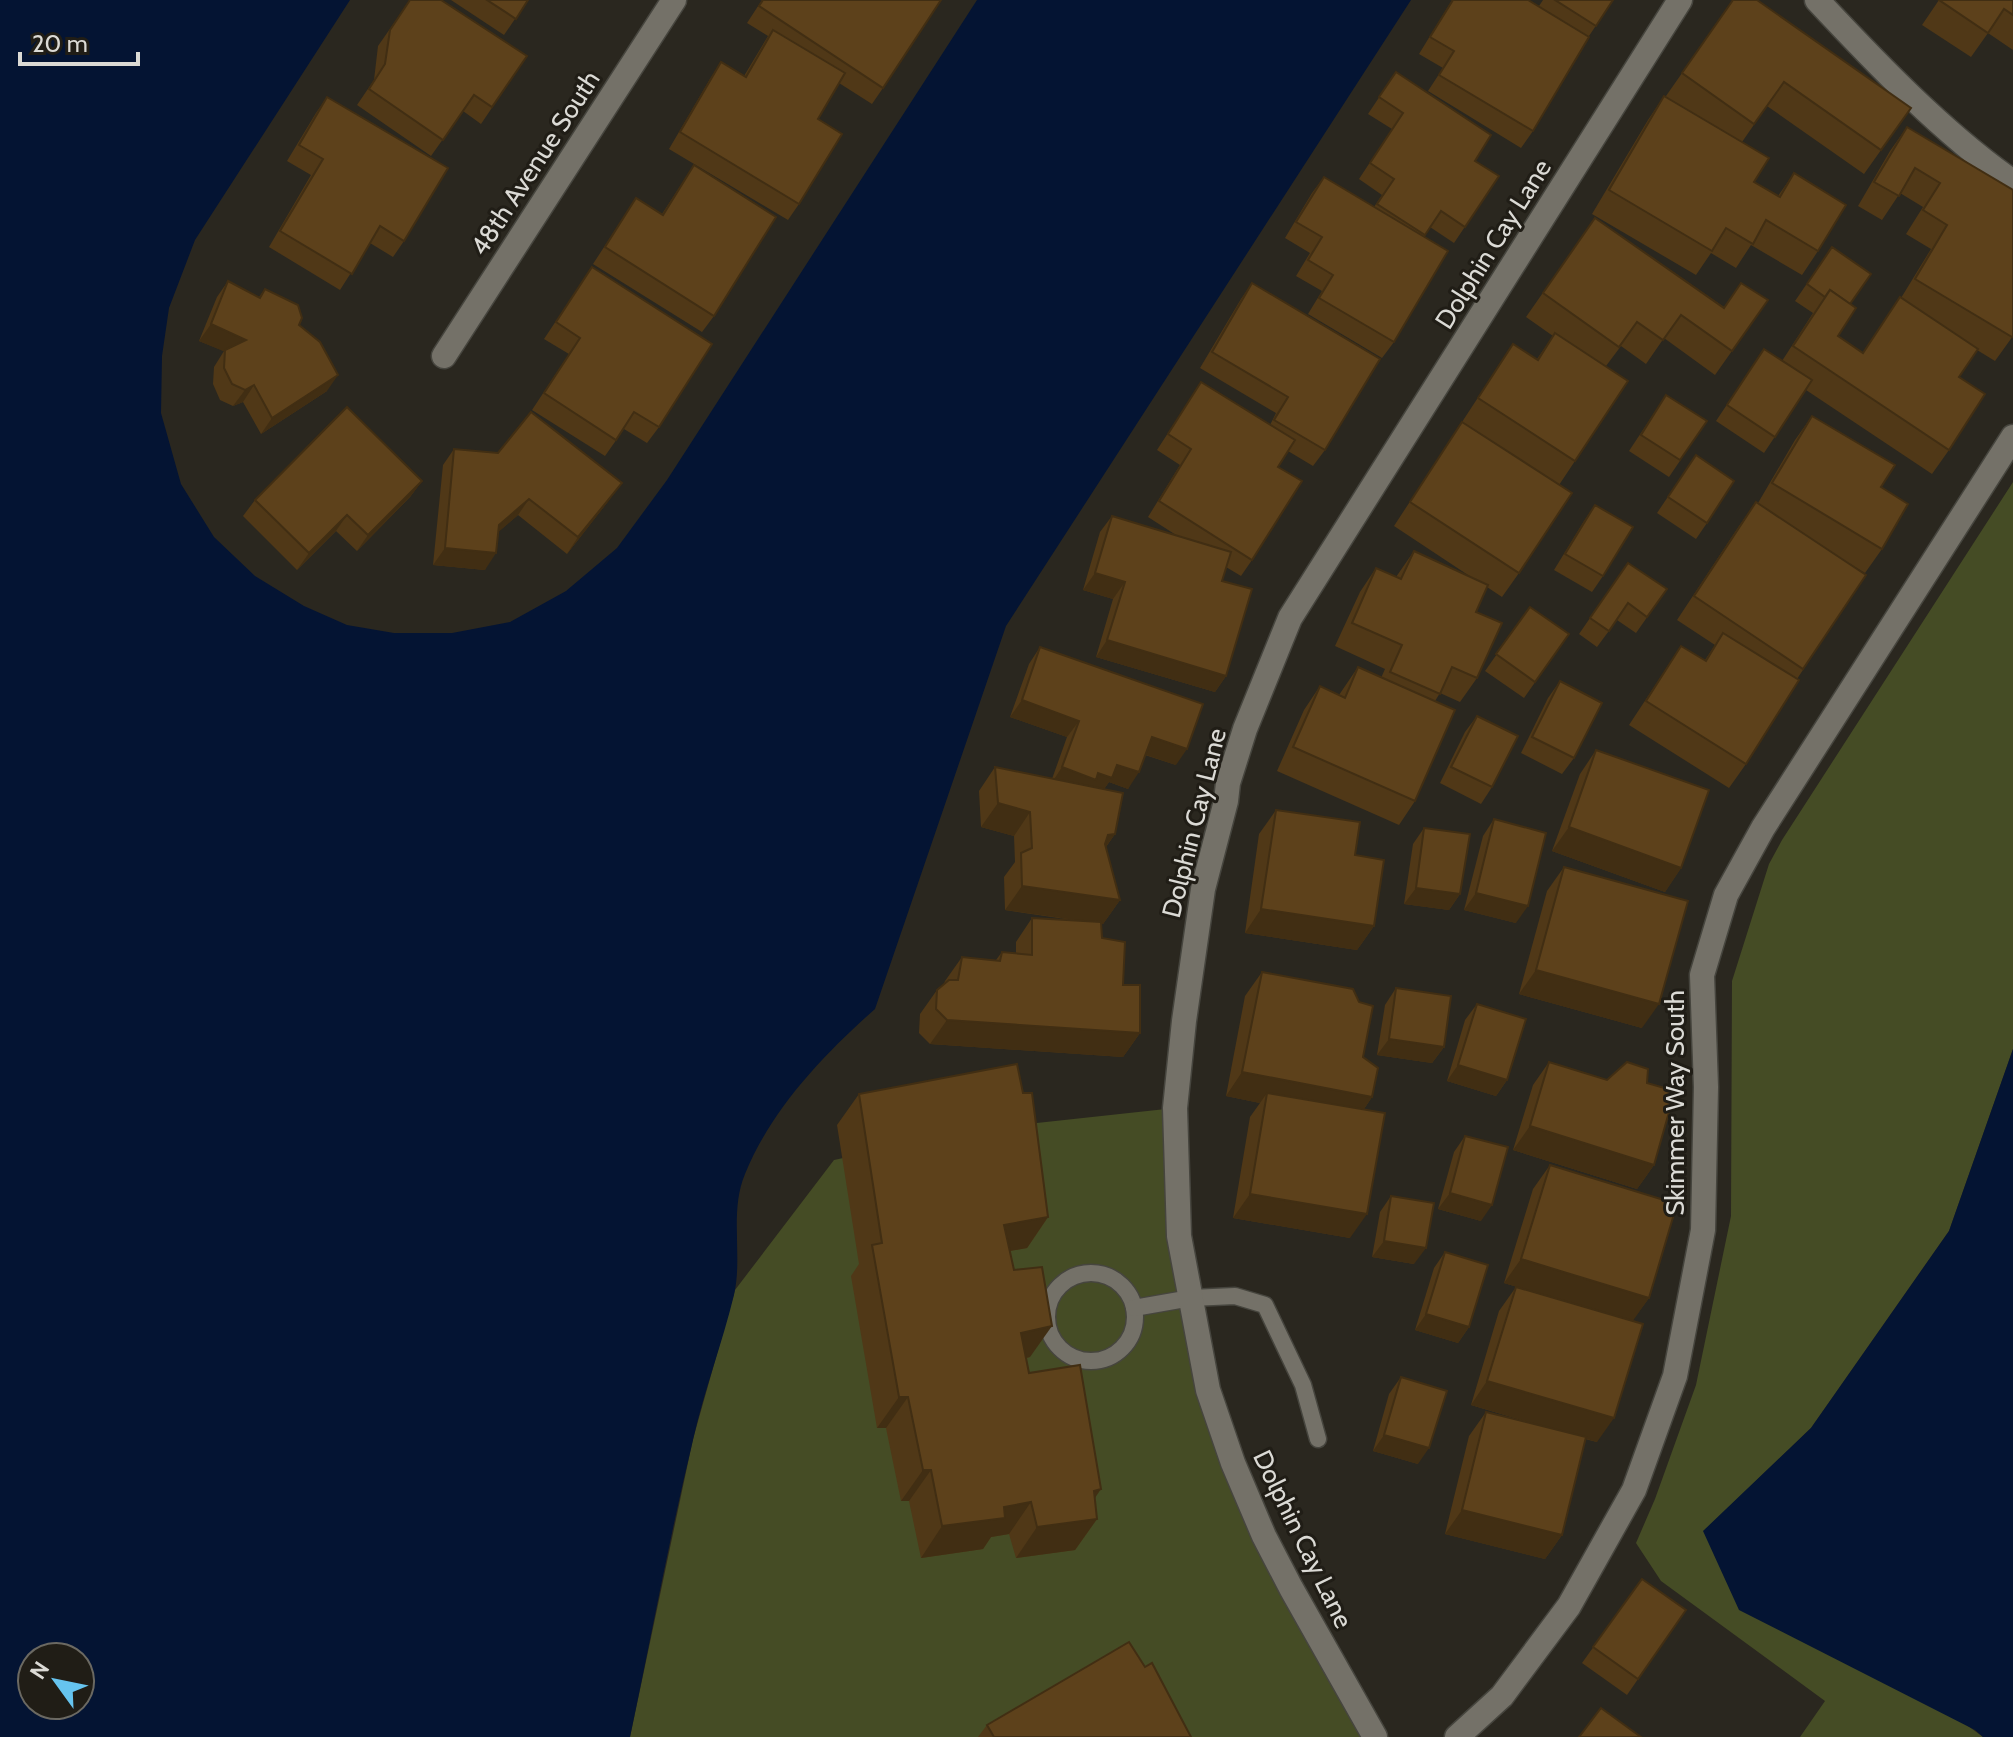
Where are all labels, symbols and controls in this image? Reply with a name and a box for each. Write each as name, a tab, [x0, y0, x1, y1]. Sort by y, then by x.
scale bar	[20, 16, 138, 66]
text: 20 m	[32, 29, 88, 58]
street label: 48th Avenue South	[463, 65, 607, 261]
street label: Dolphin Cay Lane	[1428, 153, 1558, 335]
street label: Dolphin Cay Lane	[1155, 725, 1233, 921]
street label: Skimmer Way South	[1659, 990, 1691, 1216]
street label: Dolphin Cay Lane	[1246, 1445, 1360, 1633]
north arrow	[16, 1641, 96, 1721]
text: N	[24, 1657, 55, 1684]

